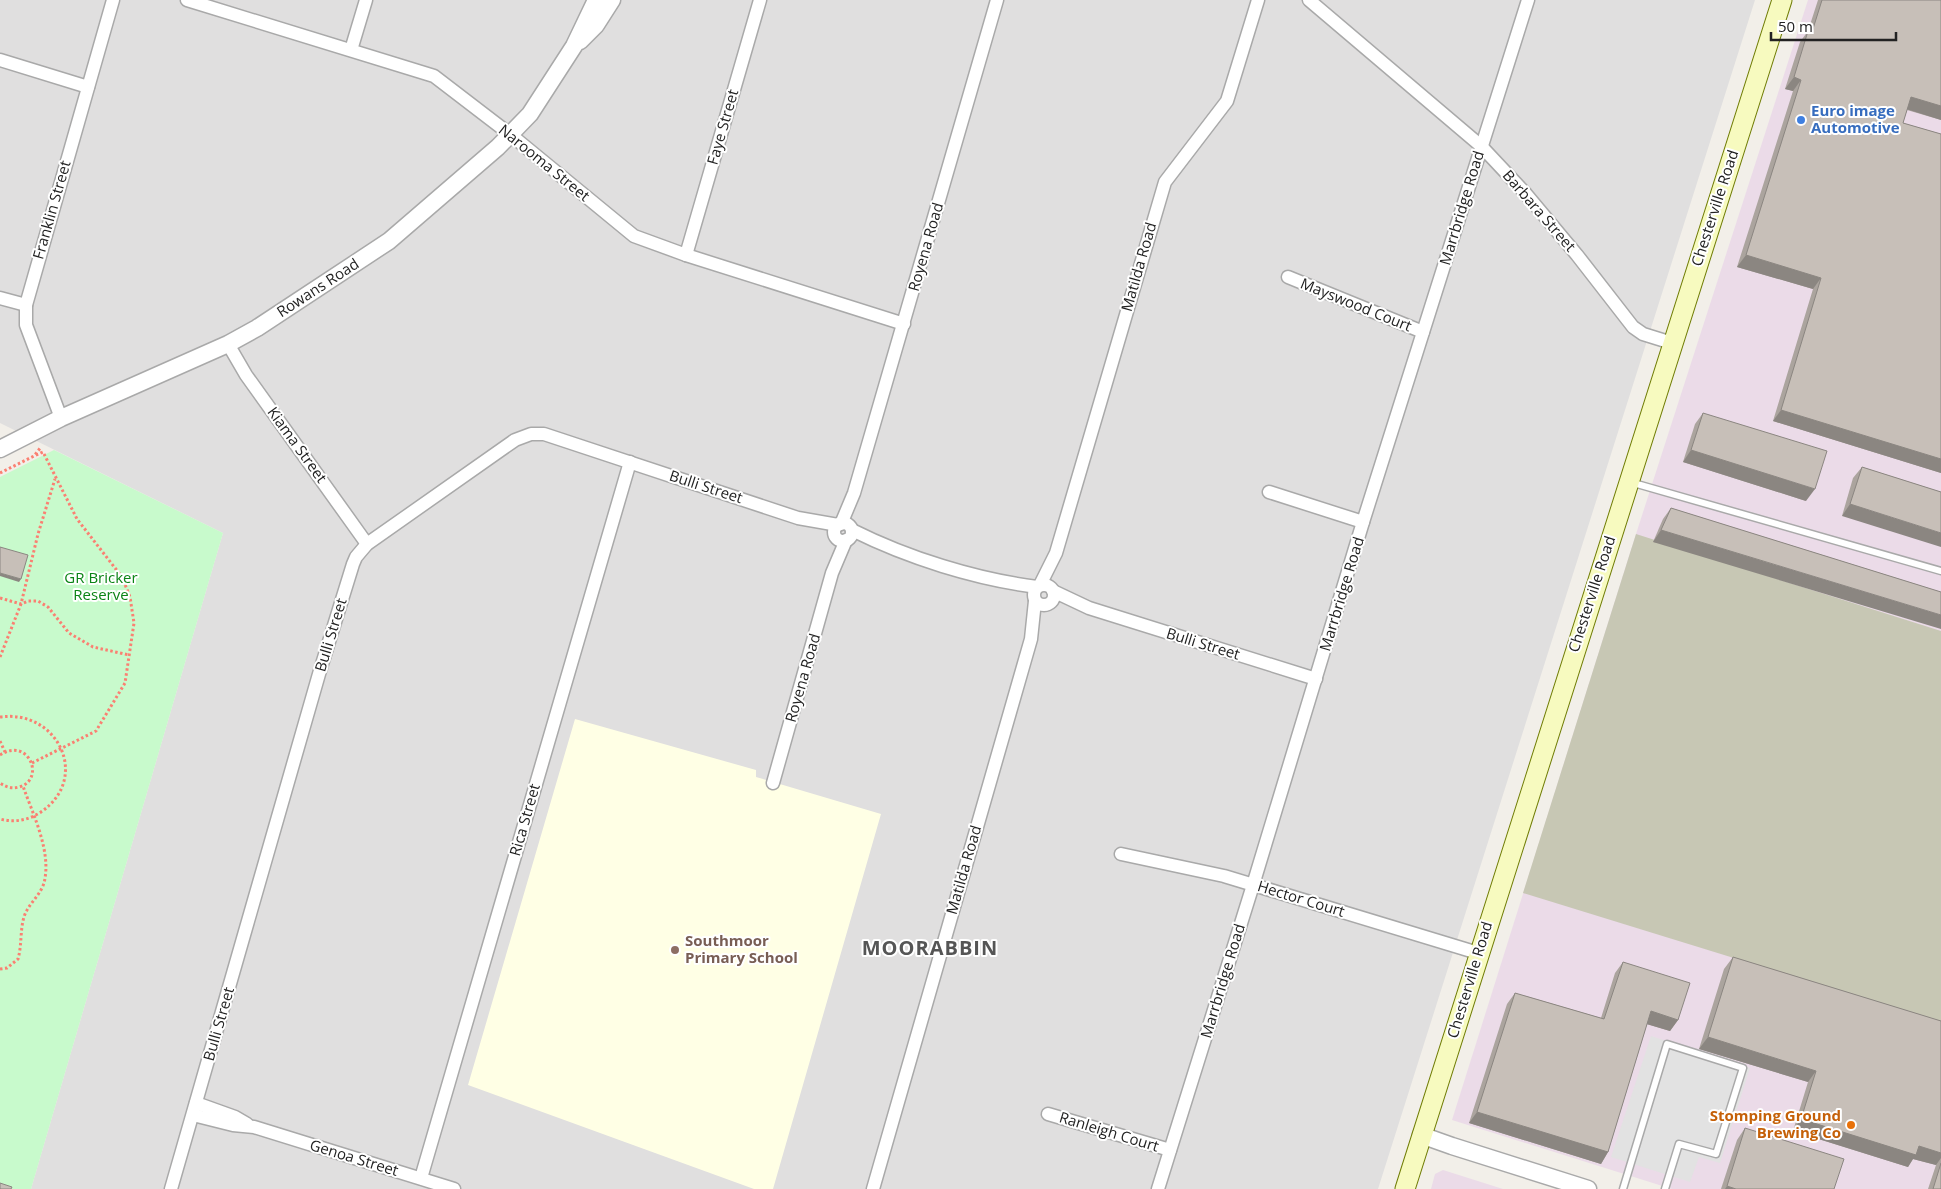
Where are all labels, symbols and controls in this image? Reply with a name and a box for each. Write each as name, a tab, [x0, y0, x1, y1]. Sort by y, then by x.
scale bar	[1771, 10, 1896, 42]
text: 50 m	[1778, 16, 1813, 36]
street label: Faye Street	[702, 87, 742, 167]
place label: Euro image Automotive	[1811, 100, 1900, 137]
marker: Euro image Automotive	[1795, 114, 1807, 126]
street label: Narooma Street	[495, 119, 594, 205]
street label: Chesterville Road	[1686, 147, 1742, 268]
street label: Marrbridge Road	[1434, 148, 1488, 267]
street label: Franklin Street	[27, 158, 75, 261]
street label: Barbara Street	[1499, 165, 1581, 255]
street label: Royena Road	[903, 200, 947, 293]
street label: Matilda Road	[1116, 220, 1160, 314]
street label: Rowans Road	[272, 253, 362, 321]
street label: Mayswood Court	[1298, 273, 1415, 336]
street label: Kiama Street	[263, 402, 332, 486]
street label: Bulli Street	[667, 465, 746, 507]
street label: Chesterville Road	[1563, 533, 1619, 654]
street label: Marrbridge Road	[1314, 534, 1368, 653]
park label: GR Bricker Reserve	[64, 567, 138, 604]
street label: Bulli Street	[309, 595, 351, 674]
street label: Bulli Street	[1164, 622, 1243, 664]
street label: Royena Road	[780, 631, 824, 724]
street label: Rica Street	[504, 781, 544, 858]
street label: Matilda Road	[941, 823, 985, 917]
street label: Hector Court	[1255, 875, 1347, 921]
street label: Chesterville Road	[1442, 919, 1496, 1041]
street label: Marrbridge Road	[1195, 921, 1249, 1040]
place label: Southmoor Primary School	[685, 930, 798, 967]
district label: MOORABBIN	[862, 934, 998, 961]
marker: Southmoor Primary School	[669, 944, 681, 956]
street label: Bulli Street	[198, 984, 238, 1063]
place label: Stomping Ground Brewing Co	[1710, 1105, 1841, 1142]
street label: Ranleigh Court	[1057, 1106, 1162, 1156]
marker: Stomping Ground Brewing Co	[1845, 1119, 1857, 1131]
street label: Genoa Street	[308, 1134, 401, 1180]

